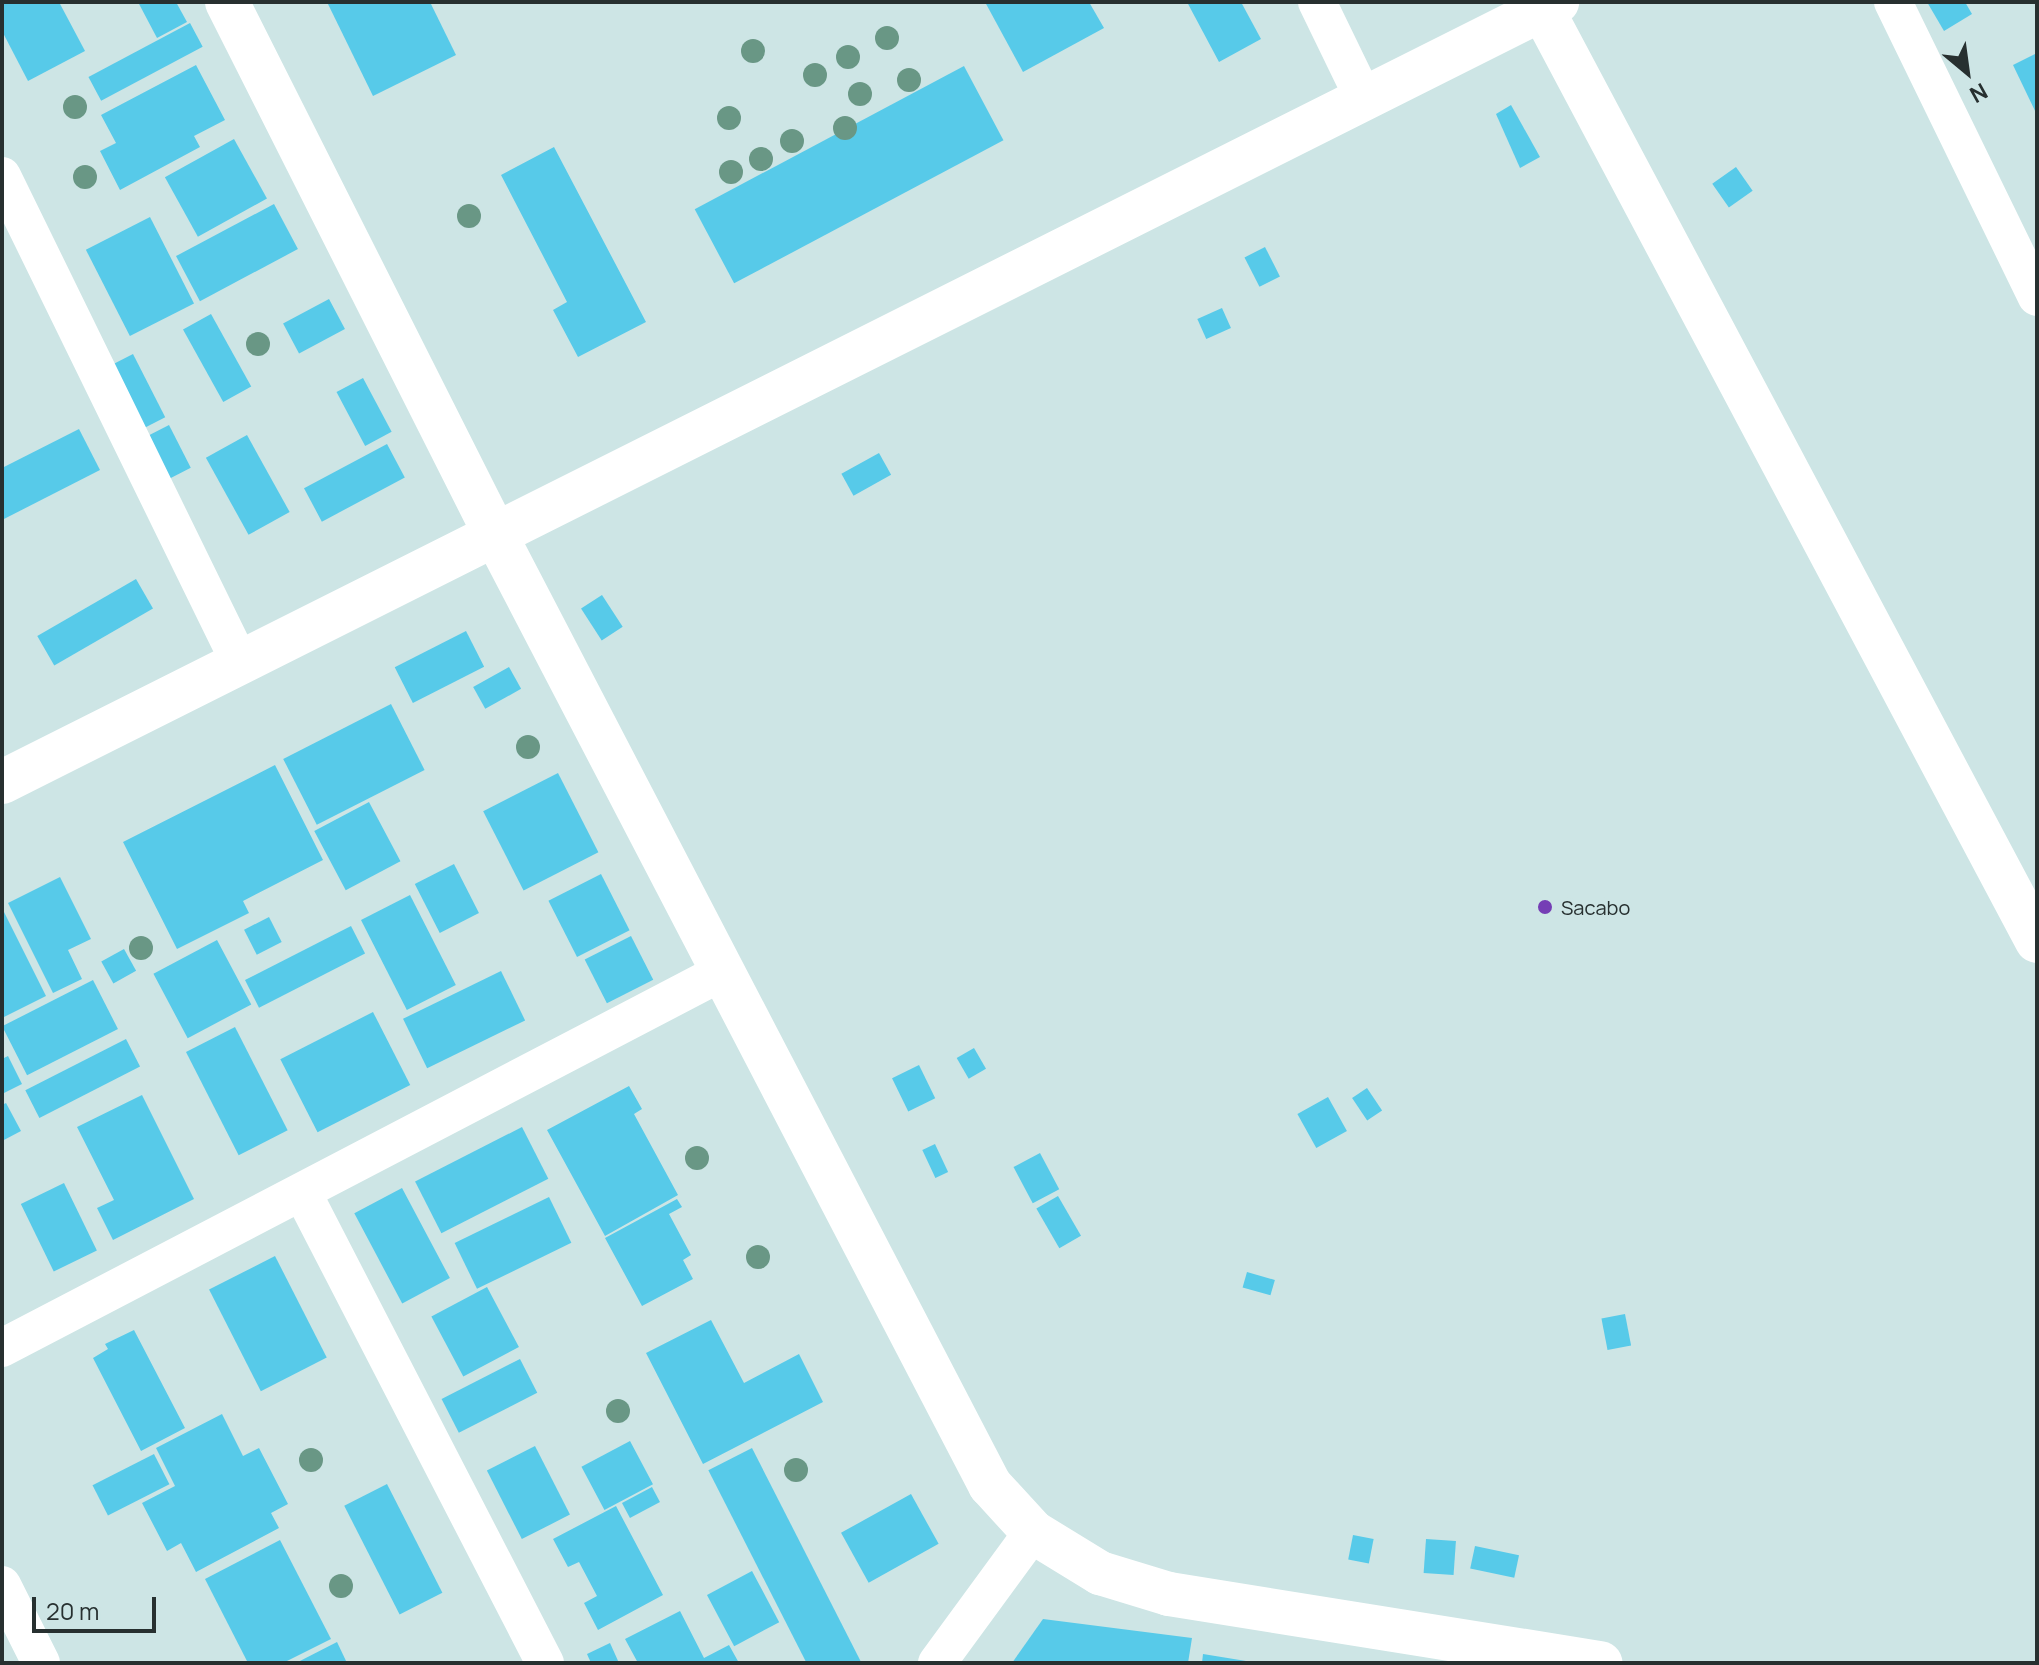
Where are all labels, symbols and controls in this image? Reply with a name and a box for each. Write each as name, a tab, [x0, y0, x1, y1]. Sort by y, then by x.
north arrow	[1927, 32, 2007, 112]
text: N	[1964, 76, 1993, 110]
place label: Sacabo	[1561, 895, 1630, 919]
marker: Sacabo	[1536, 898, 1554, 916]
scale bar	[36, 1581, 160, 1631]
text: 20 m	[46, 1594, 99, 1627]

